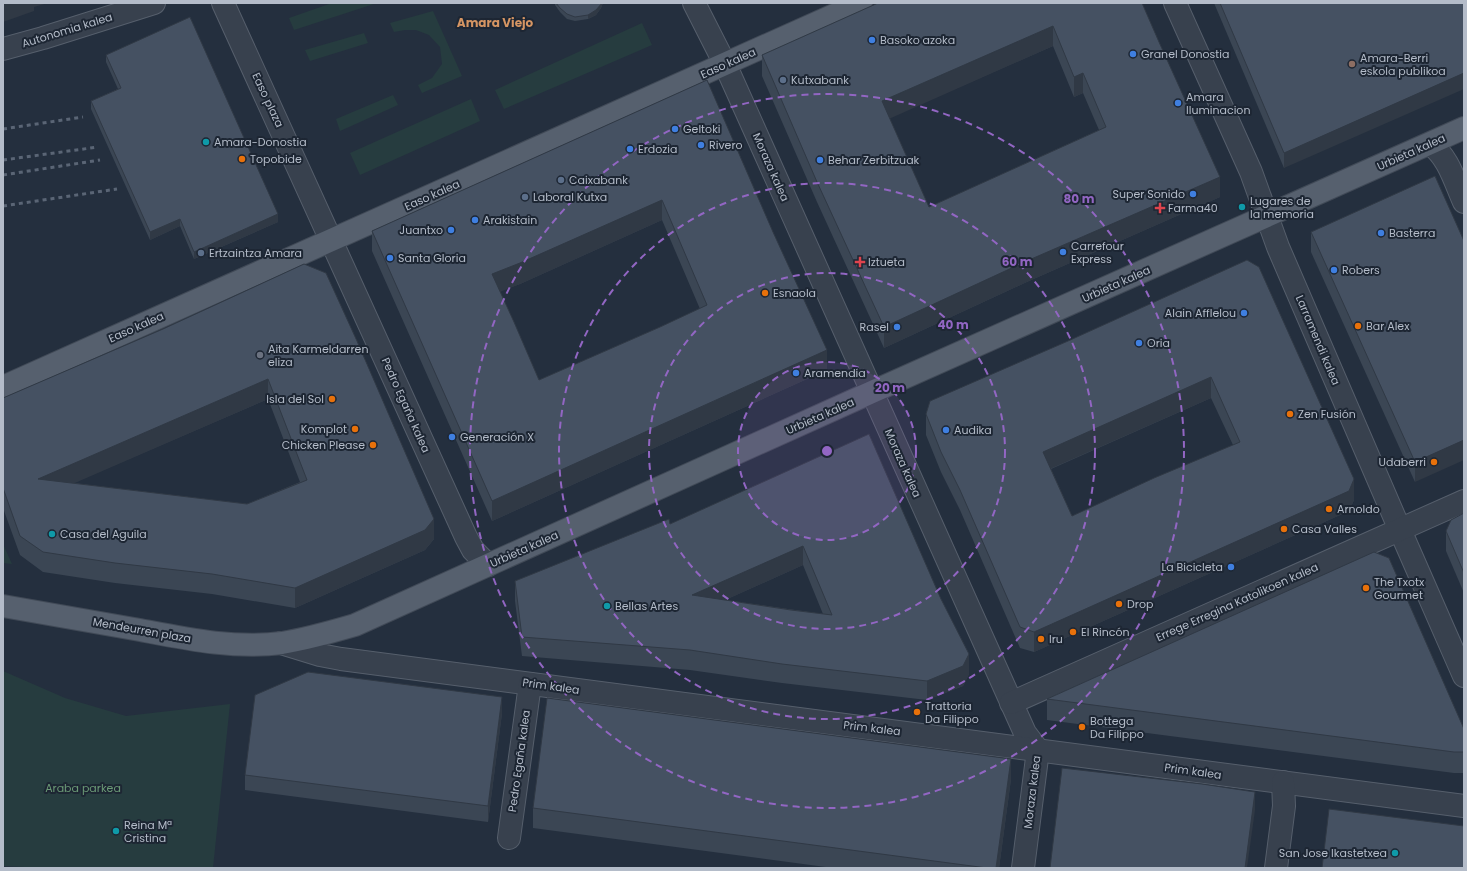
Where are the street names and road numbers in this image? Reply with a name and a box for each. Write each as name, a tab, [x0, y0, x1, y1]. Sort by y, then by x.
street label: Autonomia kalea	[20, 9, 114, 51]
street label: Easo kalea	[698, 44, 758, 82]
street label: Easo plaza	[248, 70, 288, 130]
street label: Moraza kalea	[749, 130, 793, 204]
street label: Urbieta kalea	[1374, 130, 1448, 174]
street label: Easo kalea	[402, 176, 462, 214]
street label: Urbieta kalea	[1079, 262, 1153, 306]
street label: Larramendi kalea	[1292, 293, 1344, 387]
street label: Easo kalea	[106, 308, 166, 346]
street label: Pedro Egaña kalea	[378, 355, 434, 455]
street label: Urbieta kalea	[783, 394, 857, 438]
street label: Moraza kalea	[881, 426, 925, 500]
street label: Urbieta kalea	[487, 527, 561, 571]
street label: Errege Erregina Katolikoen kalea	[1153, 559, 1321, 645]
street label: Mendeurren plaza	[92, 613, 192, 647]
street label: Prim kalea	[521, 674, 581, 698]
street label: Pedro Egaña kalea	[504, 709, 534, 813]
street label: Prim kalea	[842, 717, 902, 739]
street label: Moraza kalea	[1020, 755, 1044, 829]
street label: Prim kalea	[1163, 759, 1223, 783]

